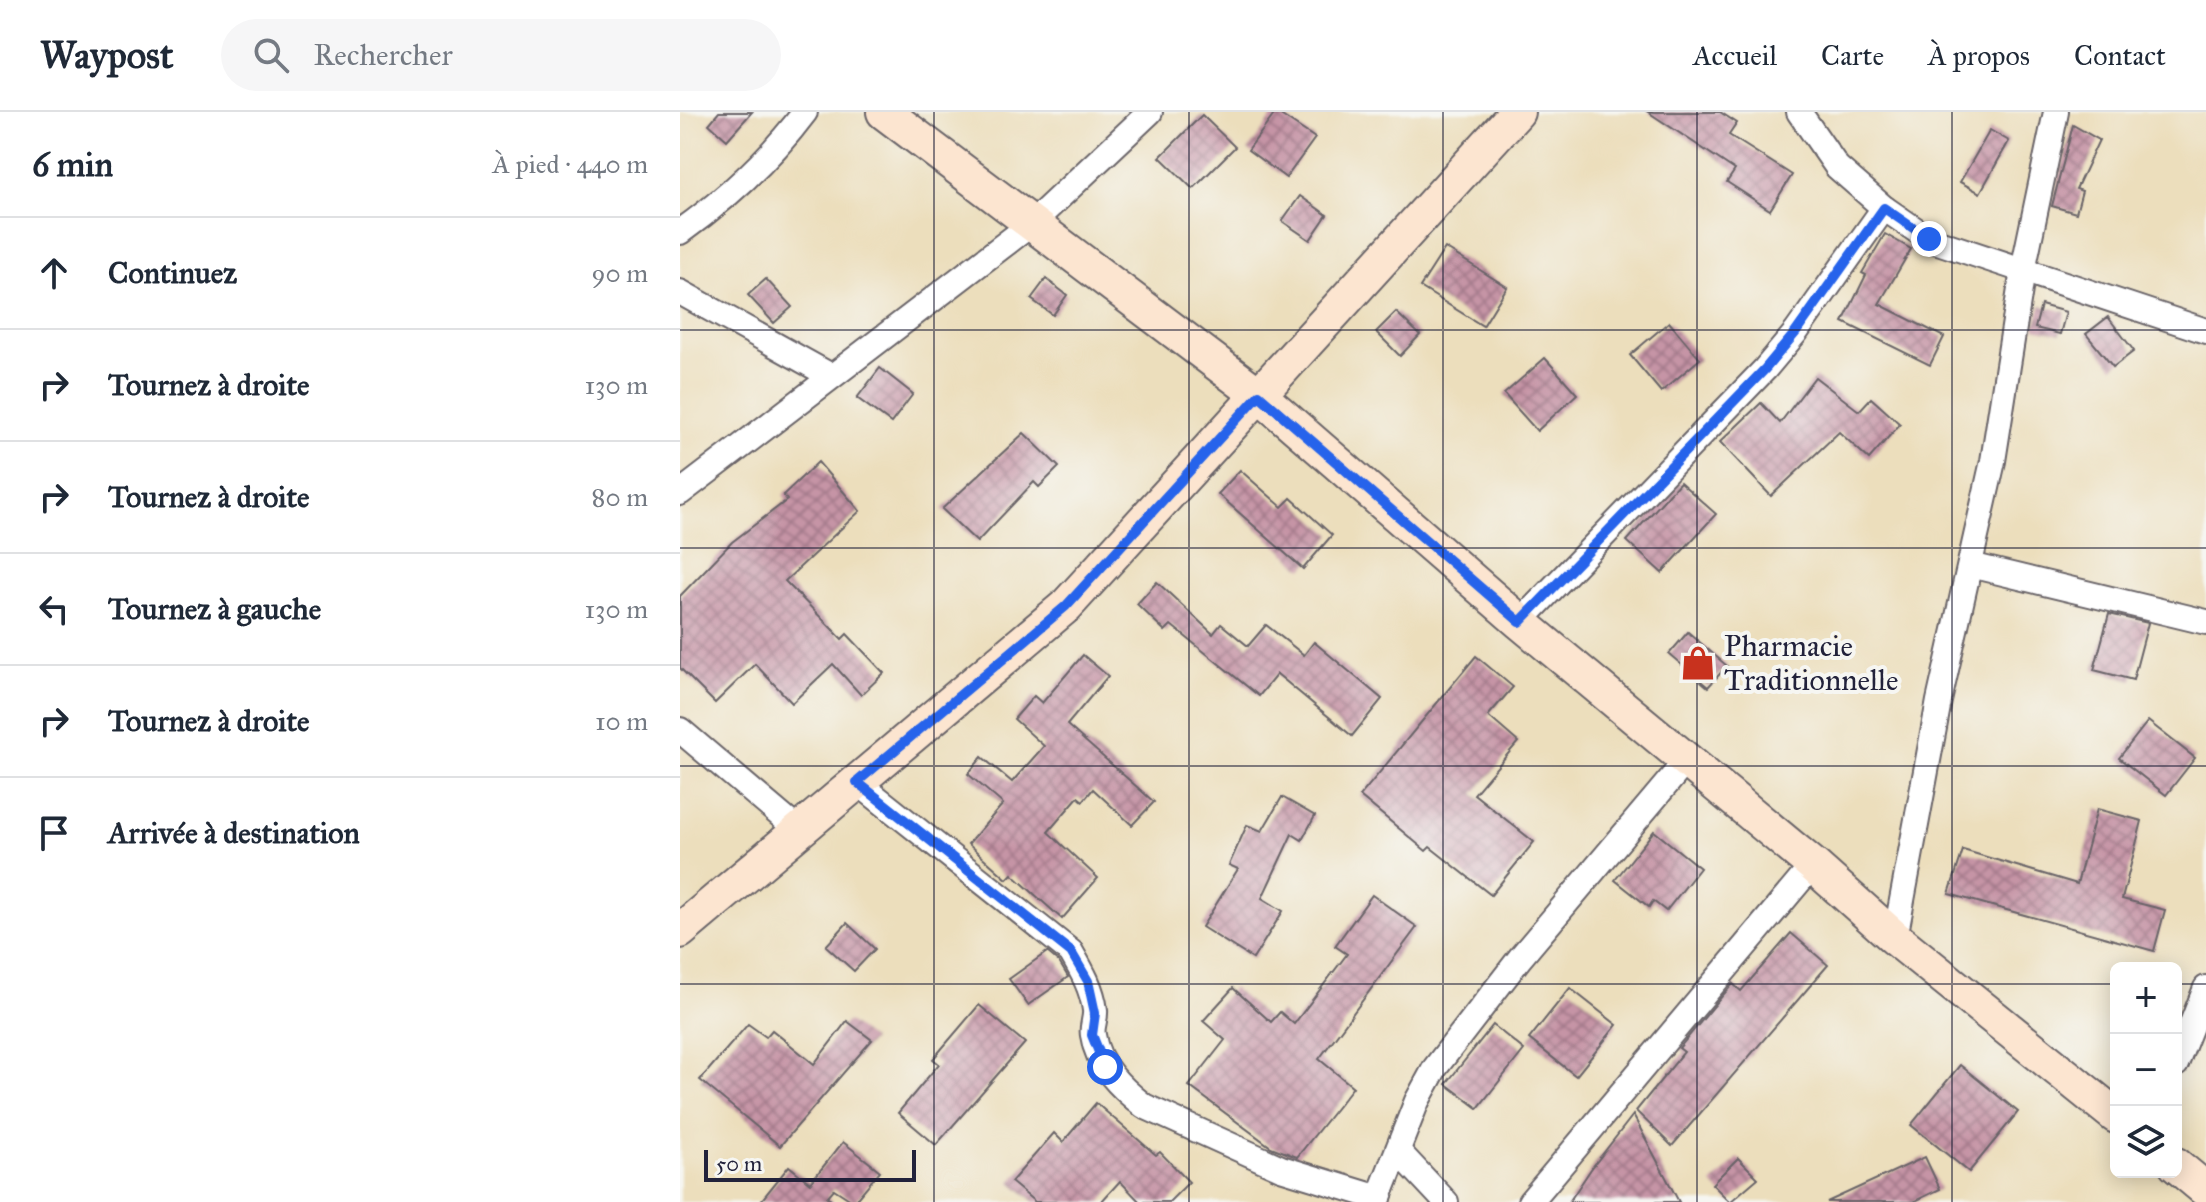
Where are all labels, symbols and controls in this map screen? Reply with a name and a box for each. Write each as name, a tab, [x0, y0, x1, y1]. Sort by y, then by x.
search box	[221, 19, 781, 91]
text: Waypost	[40, 32, 173, 78]
icon: search	[249, 33, 293, 77]
text: Rechercher	[313, 37, 453, 73]
text: Accueil	[1693, 38, 1777, 73]
text: Carte	[1821, 38, 1884, 73]
text: À propos	[1928, 38, 2030, 73]
text: Contact	[2074, 38, 2166, 73]
text: 6 min	[32, 144, 113, 185]
text: À pied · 440 m	[493, 148, 648, 180]
route end	[1911, 221, 1947, 257]
icon: ahead	[32, 251, 76, 295]
text: Continuez	[108, 255, 237, 291]
text: 90 m	[591, 257, 648, 289]
icon: right	[32, 363, 76, 407]
text: Tournez à droite	[108, 367, 310, 403]
text: 130 m	[585, 369, 648, 401]
icon: right	[32, 475, 76, 519]
text: Tournez à droite	[108, 479, 310, 515]
text: 80 m	[592, 481, 648, 513]
icon: left	[32, 587, 76, 631]
text: Tournez à gauche	[108, 591, 321, 627]
text: 130 m	[585, 593, 648, 625]
place label: Pharmacie Traditionnelle	[1724, 628, 1899, 698]
shop icon: Pharmacie Traditionnelle	[1679, 644, 1717, 682]
icon: right	[32, 699, 76, 743]
text: Tournez à droite	[108, 703, 310, 739]
text: 10 m	[595, 705, 648, 737]
icon: arrive	[32, 811, 76, 855]
text: Arrivée à destination	[108, 815, 360, 851]
map controls	[2110, 962, 2182, 1178]
button: +	[2110, 962, 2182, 1034]
button: −	[2110, 1034, 2182, 1106]
route start	[1087, 1049, 1123, 1085]
button: layers	[2110, 1106, 2182, 1178]
scale bar	[704, 1146, 916, 1182]
text: 50 m	[716, 1150, 762, 1177]

